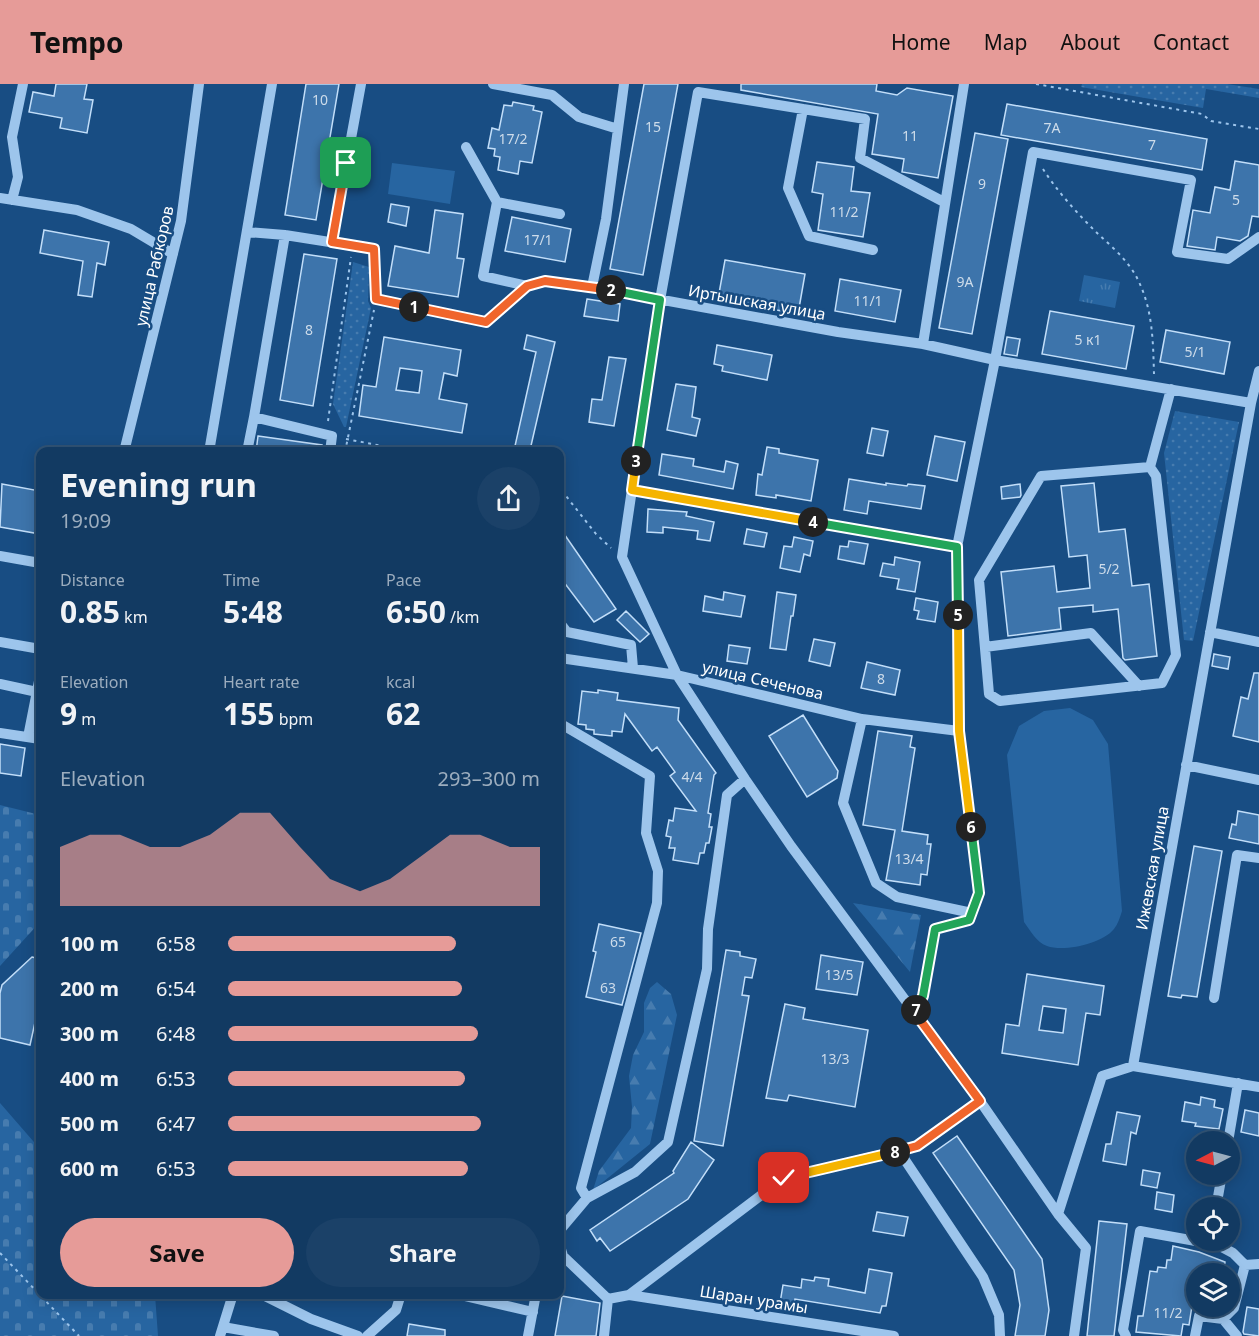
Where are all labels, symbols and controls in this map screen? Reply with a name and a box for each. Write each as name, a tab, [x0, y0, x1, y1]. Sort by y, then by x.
text: Tempo	[30, 23, 123, 61]
text: Home	[891, 28, 951, 56]
text: Map	[984, 28, 1027, 56]
text: About	[1060, 28, 1120, 56]
text: Contact	[1153, 28, 1229, 56]
house number: 10	[312, 90, 328, 109]
house number: 15	[645, 117, 661, 136]
house number: 7А	[1044, 118, 1061, 137]
house number: 11	[902, 126, 918, 145]
house number: 17/2	[498, 129, 528, 148]
house number: 7	[1148, 135, 1156, 154]
pin	[320, 137, 371, 188]
icon: arrive	[329, 146, 362, 179]
house number: 9	[978, 174, 986, 193]
house number: 5	[1232, 190, 1240, 209]
house number: 11/2	[829, 202, 859, 221]
street label: улица Рабкоров	[129, 204, 179, 328]
house number: 17/1	[523, 230, 553, 249]
house number: 9А	[957, 272, 974, 291]
pin: 2	[596, 275, 626, 305]
text: 2	[606, 279, 616, 301]
street label: Иртышская улица	[687, 279, 827, 325]
house number: 11/1	[853, 291, 883, 310]
pin: 1	[399, 292, 429, 322]
text: 1	[409, 296, 419, 318]
house number: 8	[305, 320, 313, 339]
house number: 5 к1	[1074, 330, 1102, 349]
house number: 5/1	[1184, 342, 1206, 361]
pin: 3	[621, 446, 651, 476]
text: 3	[631, 450, 641, 472]
text: Evening run	[60, 462, 257, 507]
button: share	[477, 467, 540, 530]
text: 19:09	[60, 507, 111, 534]
pin: 4	[798, 507, 828, 537]
text: 4	[808, 511, 818, 533]
house number: 5/2	[1098, 559, 1120, 578]
text: Distance	[60, 569, 125, 591]
text: Time	[223, 569, 260, 591]
text: Pace	[386, 569, 421, 591]
text: 0.85	[60, 591, 120, 632]
text: 5:48	[223, 591, 283, 632]
text: 6:50	[386, 591, 446, 632]
pin: 5	[943, 600, 973, 630]
text: 5	[953, 604, 963, 626]
text: km	[120, 606, 148, 628]
text: /km	[446, 606, 480, 628]
street label: улица Сеченова	[700, 655, 826, 705]
house number: 8	[877, 669, 885, 688]
text: Elevation	[60, 671, 128, 693]
text: Heart rate	[223, 671, 299, 693]
text: kcal	[386, 671, 415, 693]
text: 9	[60, 693, 77, 734]
text: 155	[223, 693, 274, 734]
text: 62	[386, 693, 420, 734]
text: m	[77, 708, 96, 730]
text: bpm	[274, 708, 313, 730]
text: Elevation	[60, 765, 145, 792]
text: 293–300 m	[437, 765, 540, 792]
house number: 4/4	[681, 767, 703, 786]
street label: Ижевская улица	[1130, 804, 1174, 932]
pin: 6	[956, 812, 986, 842]
text: 6	[966, 816, 976, 838]
house number: 13/4	[894, 849, 924, 868]
text: 100 m	[60, 930, 119, 957]
text: 6:58	[156, 930, 196, 957]
house number: 65	[610, 932, 626, 951]
house number: 13/5	[824, 965, 854, 984]
text: 200 m	[60, 975, 119, 1002]
text: 6:54	[156, 975, 196, 1002]
house number: 63	[600, 978, 616, 997]
pin: 7	[901, 995, 931, 1025]
text: 7	[911, 999, 921, 1021]
text: 300 m	[60, 1020, 119, 1047]
text: 6:48	[156, 1020, 196, 1047]
house number: 13/3	[820, 1049, 850, 1068]
text: 400 m	[60, 1065, 119, 1092]
text: 6:53	[156, 1065, 196, 1092]
text: 500 m	[60, 1110, 119, 1137]
text: 6:47	[156, 1110, 196, 1137]
north arrow	[1186, 1131, 1240, 1185]
map controls	[1186, 1131, 1240, 1317]
pin: 8	[880, 1137, 910, 1167]
text: 8	[890, 1141, 900, 1163]
pin	[758, 1152, 809, 1203]
text: 600 m	[60, 1155, 119, 1182]
text: 6:53	[156, 1155, 196, 1182]
icon: check	[767, 1161, 800, 1194]
button: locate	[1186, 1197, 1240, 1251]
button: Save	[60, 1218, 294, 1287]
button: Share	[306, 1218, 540, 1287]
button: layers	[1186, 1263, 1240, 1317]
street label: Шаран урамы	[698, 1280, 810, 1318]
house number: 11/2	[1153, 1303, 1183, 1322]

